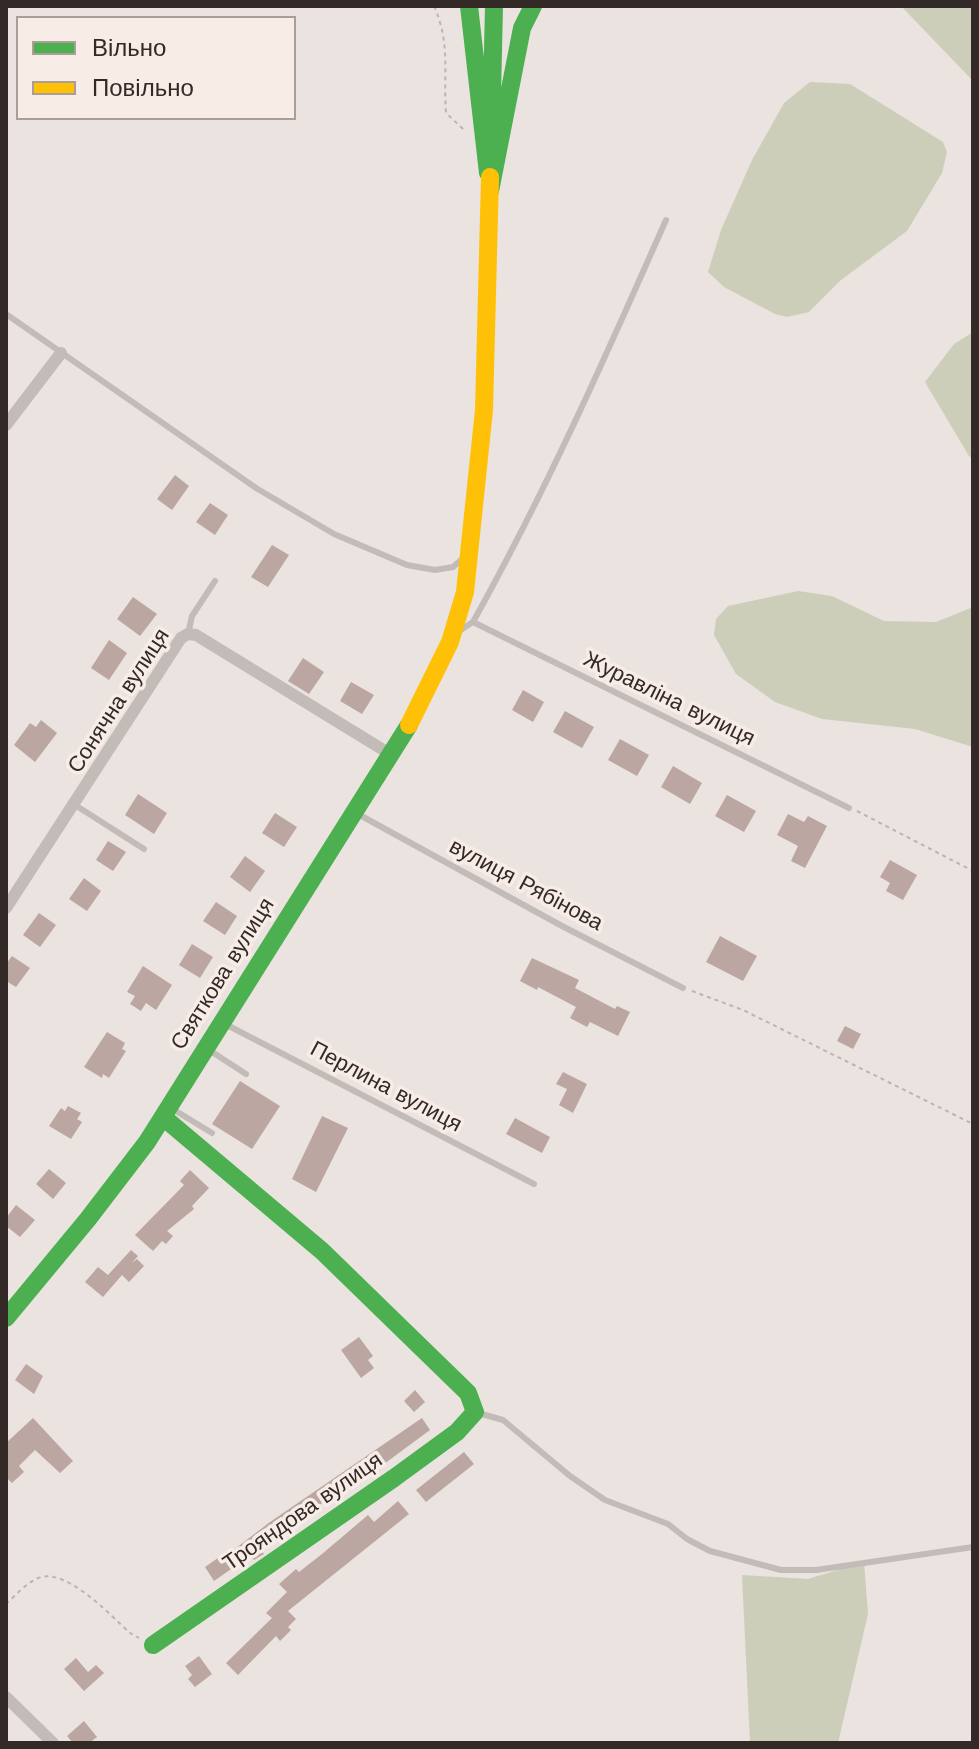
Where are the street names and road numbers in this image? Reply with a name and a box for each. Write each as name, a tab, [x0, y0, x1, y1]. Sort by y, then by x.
street label: Сонячна вулиця	[62, 624, 176, 778]
street label: Журавліна вулиця	[579, 646, 759, 752]
street label: вулиця Рябінова	[445, 833, 607, 937]
street label: Святкова вулиця	[166, 893, 280, 1055]
street label: Перлина вулиця	[306, 1036, 466, 1138]
street label: Трояндова вулиця	[218, 1447, 388, 1577]

